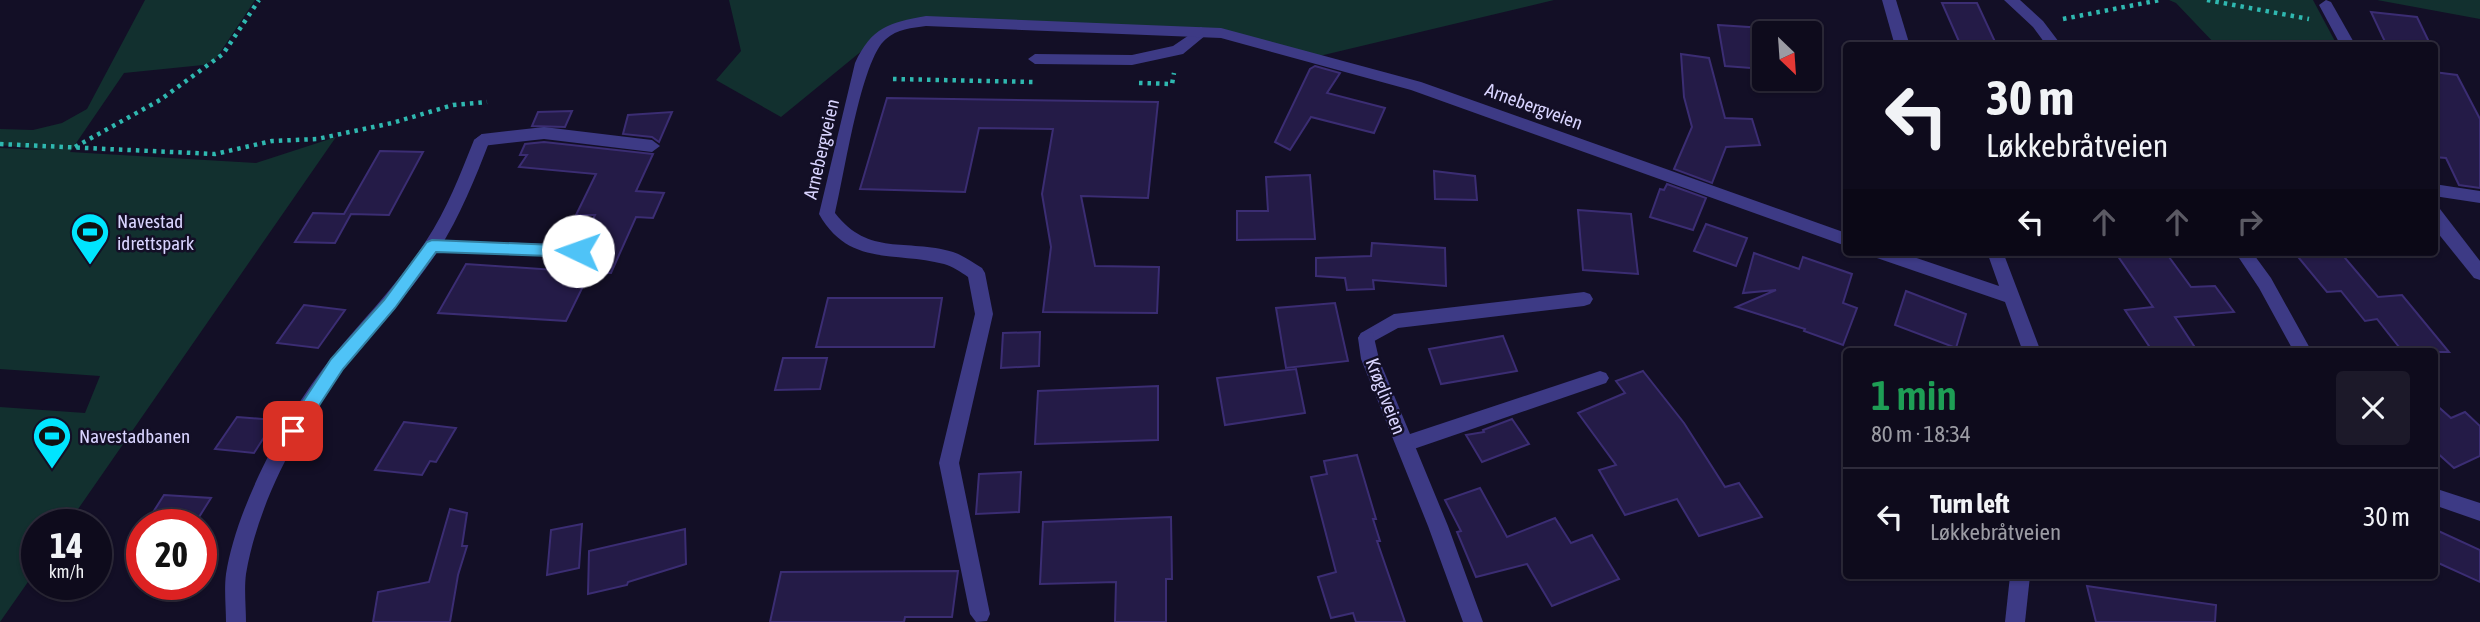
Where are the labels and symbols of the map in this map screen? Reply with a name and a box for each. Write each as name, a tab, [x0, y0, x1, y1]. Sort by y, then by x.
north arrow	[1752, 21, 1822, 91]
street label: Arnebergveien	[1482, 78, 1586, 134]
street label: Arnebergveien	[799, 97, 843, 201]
place label: Navestad idrettspark	[117, 210, 195, 254]
sports icon: Navestad idrettspark	[69, 211, 111, 266]
position arrow	[541, 214, 615, 288]
street label: Krøgliveien	[1361, 355, 1411, 437]
pin	[263, 401, 323, 461]
sports icon: Navestadbanen	[31, 415, 73, 470]
place label: Navestadbanen	[79, 425, 190, 447]
speed limit sign: 20	[126, 509, 217, 600]

